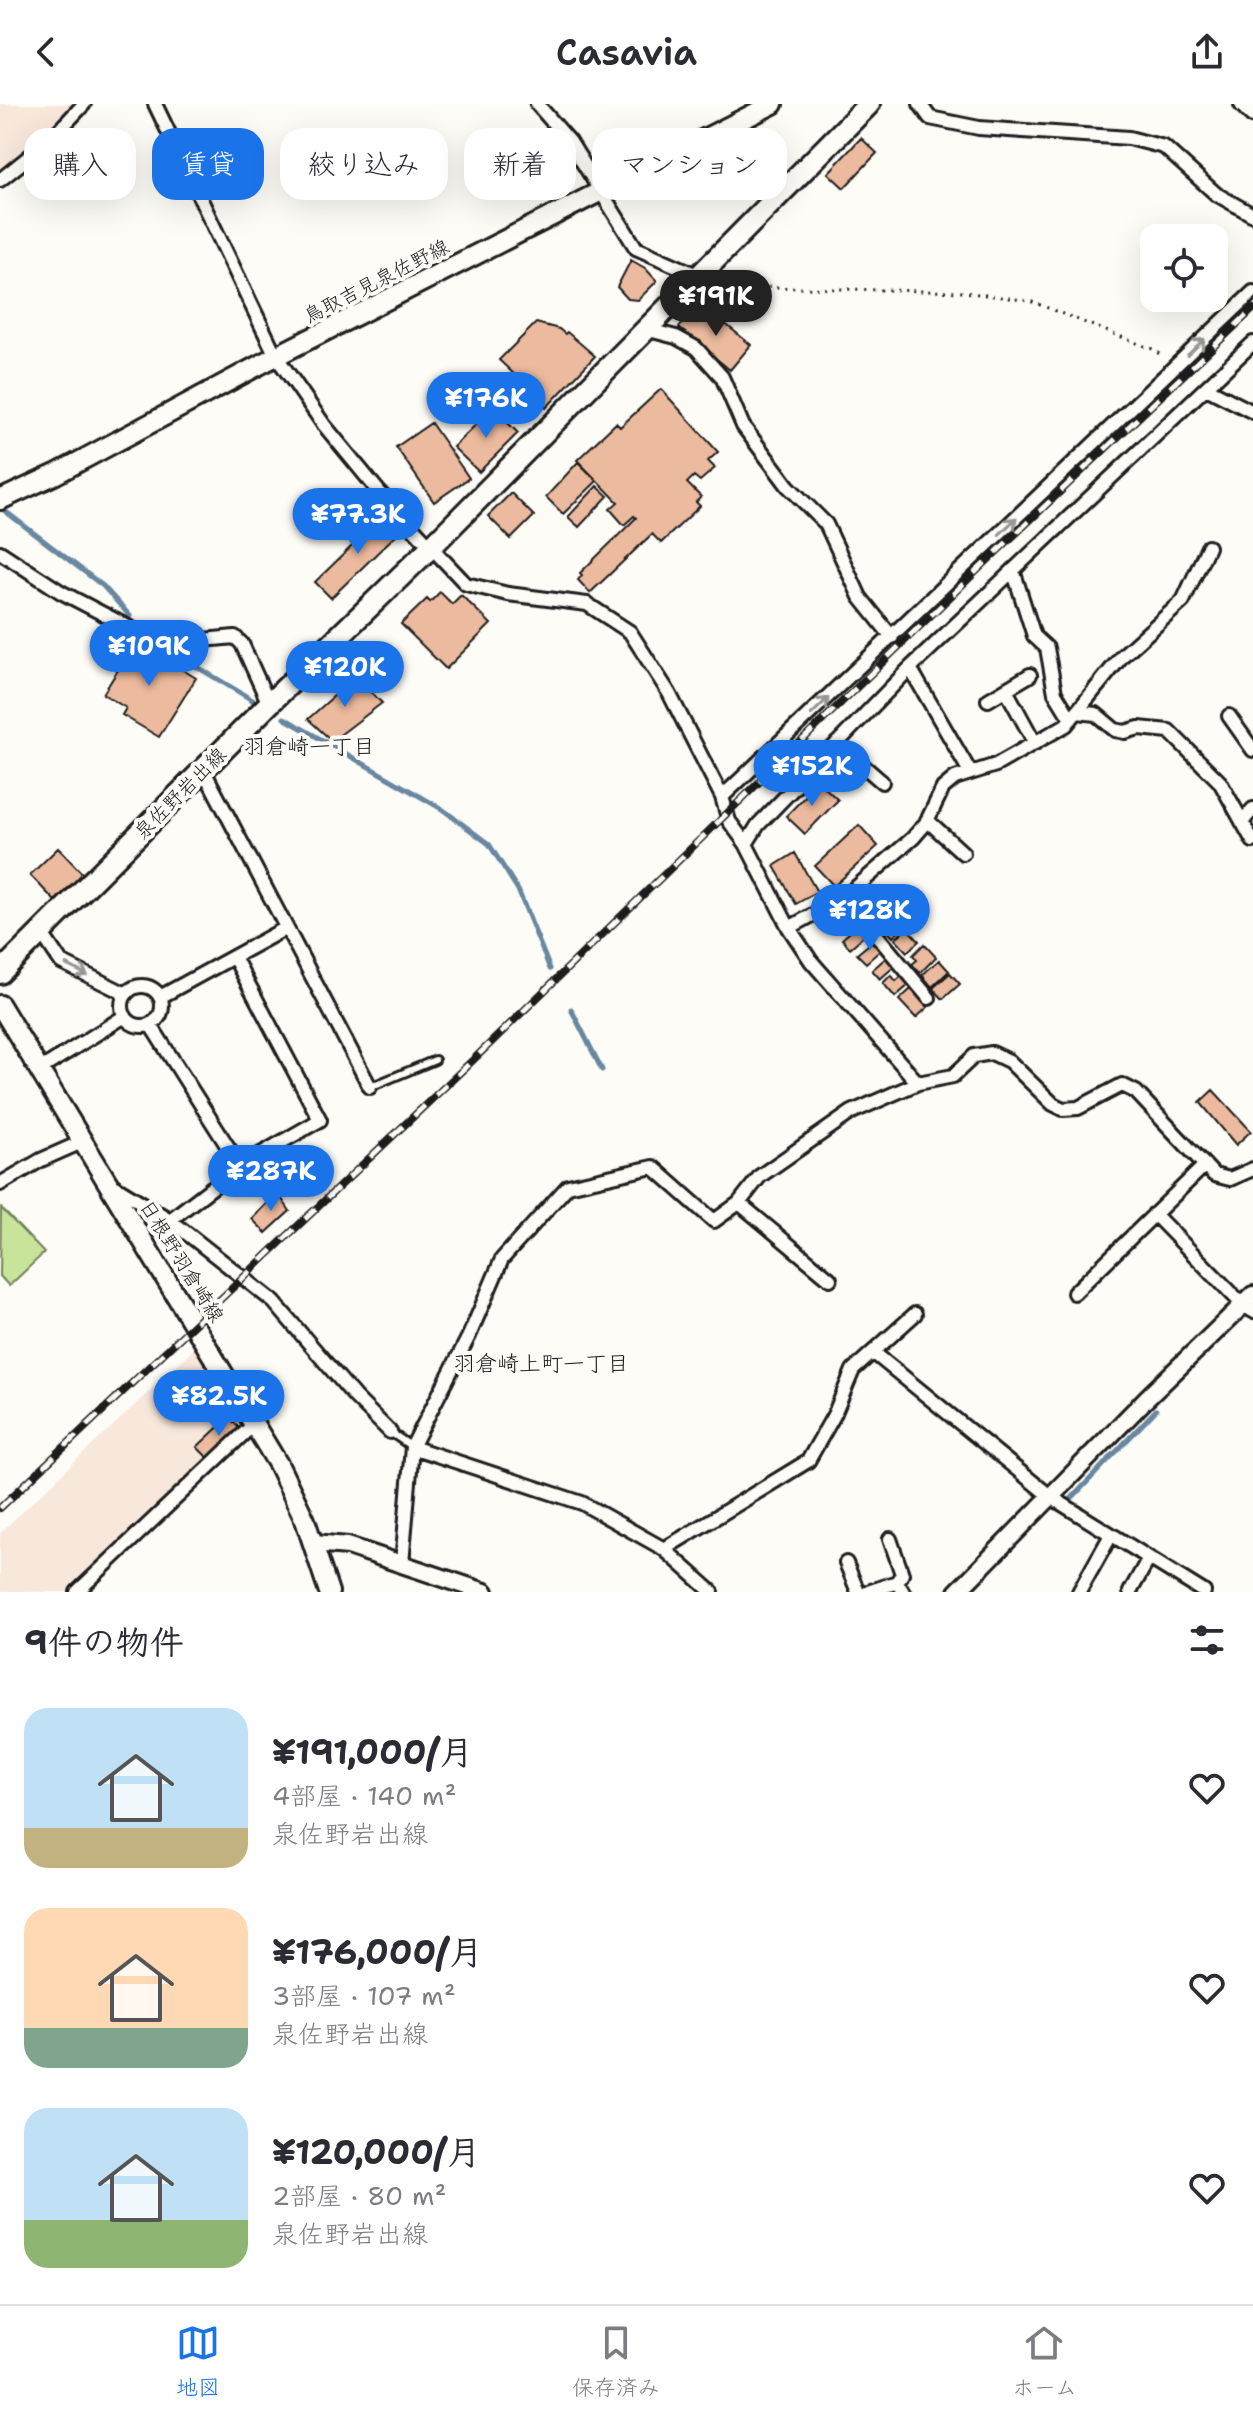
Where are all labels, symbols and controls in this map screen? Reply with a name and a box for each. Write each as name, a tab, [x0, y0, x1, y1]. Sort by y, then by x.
text: Casavia	[556, 28, 697, 77]
icon: back	[24, 30, 68, 74]
icon: share	[1185, 30, 1229, 74]
chip: 購入	[24, 128, 136, 200]
chip: 賃貸	[152, 128, 264, 200]
chip: 絞り込み	[280, 128, 448, 200]
chip: 新着	[464, 128, 576, 200]
chip: マンション	[592, 128, 787, 200]
map controls	[1140, 224, 1228, 312]
button: locate	[1140, 224, 1228, 312]
street label: 鳥取吉見泉佐野線	[299, 233, 453, 329]
pin: ¥191K	[660, 270, 772, 338]
text: ¥191K	[678, 278, 754, 313]
one-way arrow	[1186, 337, 1206, 356]
pin: ¥176K	[430, 372, 542, 440]
text: ¥176K	[444, 380, 528, 415]
pin: ¥77.3K	[293, 488, 423, 556]
text: ¥77.3K	[311, 496, 405, 531]
one-way arrow	[998, 517, 1017, 536]
pin: ¥109K	[93, 620, 205, 688]
text: ¥109K	[108, 628, 190, 663]
pin: ¥120K	[289, 641, 401, 709]
text: ¥120K	[304, 649, 386, 684]
one-way arrow	[810, 696, 830, 715]
district label: 羽倉崎一丁目	[243, 732, 375, 761]
pin: ¥152K	[756, 740, 868, 808]
street label: 泉佐野岩出線	[128, 741, 232, 845]
text: ¥152K	[772, 748, 852, 783]
pin: ¥128K	[814, 884, 926, 952]
text: ¥128K	[829, 892, 911, 927]
one-way arrow	[64, 963, 88, 978]
pin: ¥287K	[215, 1145, 327, 1213]
text: ¥287K	[226, 1153, 316, 1188]
street label: 日根野羽倉崎線	[134, 1195, 230, 1327]
district label: 羽倉崎上町一丁目	[453, 1349, 629, 1378]
pin: ¥82.5K	[154, 1370, 284, 1438]
text: ¥82.5K	[171, 1378, 267, 1413]
icon: filters	[1185, 1618, 1229, 1662]
text: 9件の物件	[24, 1619, 184, 1665]
text: ¥191,000/月	[272, 1729, 473, 1775]
icon: home	[88, 1740, 184, 1836]
icon: heart	[1185, 1766, 1229, 1810]
text: 4部屋 · 140 m²	[272, 1778, 456, 1813]
text: 泉佐野岩出線	[272, 1816, 428, 1851]
text: ¥176,000/月	[272, 1929, 483, 1975]
icon: home	[88, 1940, 184, 2036]
icon: heart	[1185, 1966, 1229, 2010]
text: 3部屋 · 107 m²	[272, 1978, 456, 2013]
text: 泉佐野岩出線	[272, 2016, 428, 2051]
text: ¥120,000/月	[272, 2129, 481, 2175]
icon: home	[88, 2140, 184, 2236]
icon: heart	[1185, 2166, 1229, 2210]
text: 2部屋 · 80 m²	[272, 2178, 446, 2213]
text: 泉佐野岩出線	[272, 2216, 428, 2251]
tab: 地図	[176, 2321, 220, 2402]
tab: 保存済み	[572, 2321, 660, 2402]
tab: ホーム	[1012, 2321, 1077, 2402]

